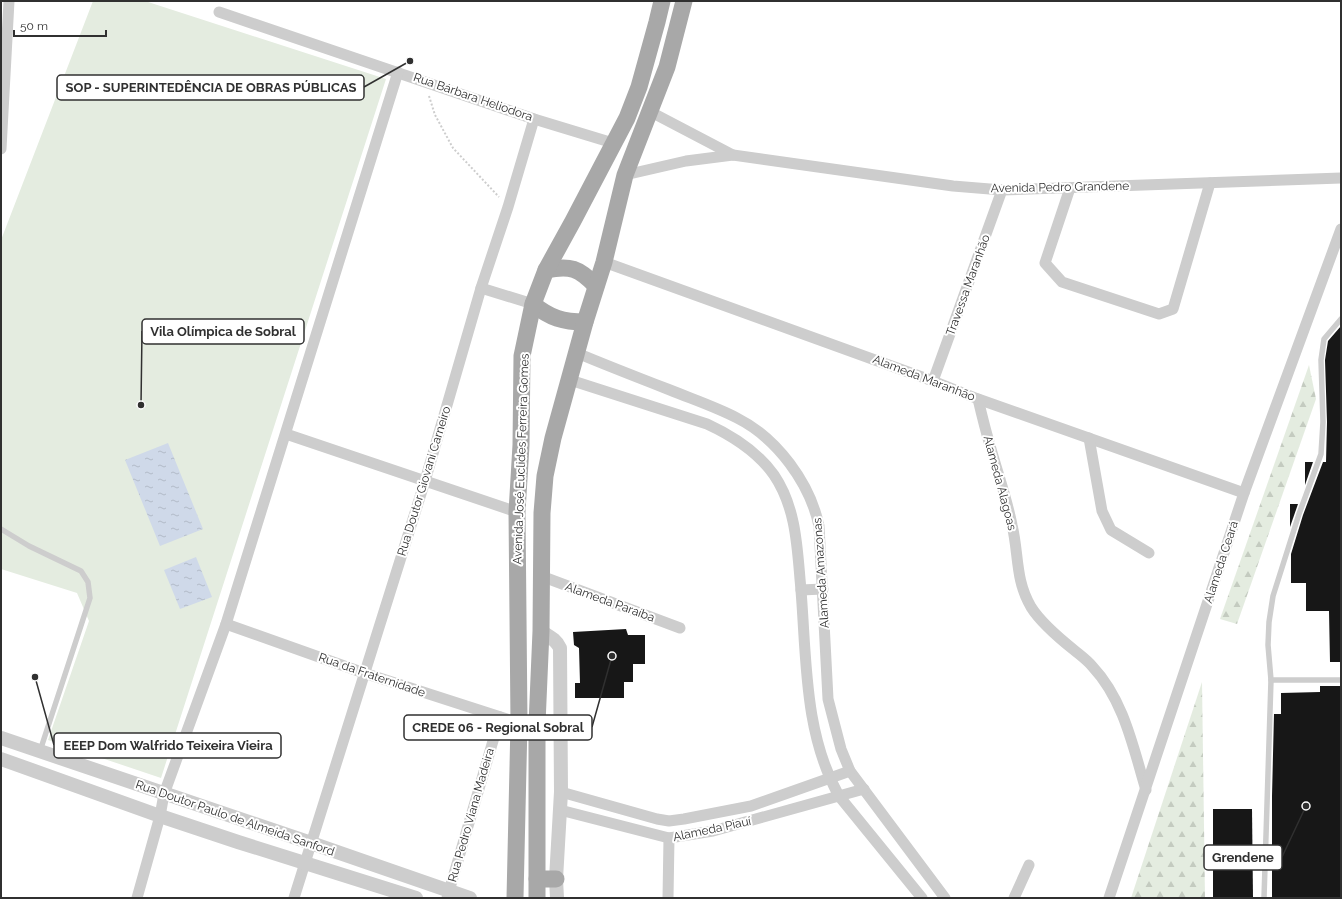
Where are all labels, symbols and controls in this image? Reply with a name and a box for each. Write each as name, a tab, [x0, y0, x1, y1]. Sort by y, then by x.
scale bar	[14, 12, 106, 38]
text: 50 m	[20, 19, 48, 33]
street label: Rua Bárbara Heliodora	[412, 70, 534, 124]
callout: SOP - SUPERINTEDÊNCIA DE OBRAS PÚBLICAS	[57, 75, 364, 100]
text: SOP - SUPERINTEDÊNCIA DE OBRAS PÚBLICAS	[66, 80, 356, 95]
street label: Avenida Pedro Grandene	[991, 179, 1129, 195]
street label: Travessa Maranhão	[943, 233, 993, 337]
callout: Vila Olímpica de Sobral	[142, 319, 304, 344]
text: Vila Olímpica de Sobral	[150, 324, 297, 339]
street label: Alameda Maranhão	[871, 352, 977, 404]
street label: Avenida José Euclides Ferreira Gomes	[510, 353, 532, 565]
street label: Rua Doutor Giovani Carneiro	[395, 404, 453, 558]
street label: Alameda Alagoas	[981, 434, 1019, 532]
street label: Alameda Amazonas	[810, 517, 832, 629]
street label: Alameda Ceará	[1201, 519, 1241, 605]
street label: Alameda Paraíba	[563, 579, 657, 625]
street label: Rua da Fraternidade	[317, 650, 427, 700]
callout: CREDE 06 - Regional Sobral	[404, 715, 592, 740]
text: CREDE 06 - Regional Sobral	[412, 720, 585, 735]
callout: EEEP Dom Walfrido Teixeira Vieira	[54, 733, 281, 758]
text: EEEP Dom Walfrido Teixeira Vieira	[63, 738, 273, 753]
street label: Rua Pedro Viana Madeira	[445, 746, 497, 884]
street label: Rua Doutor Paulo de Almeida Sanford	[134, 777, 336, 859]
street label: Alameda Piauí	[672, 814, 753, 844]
callout: Grendene	[1204, 845, 1282, 870]
text: Grendene	[1212, 850, 1274, 865]

